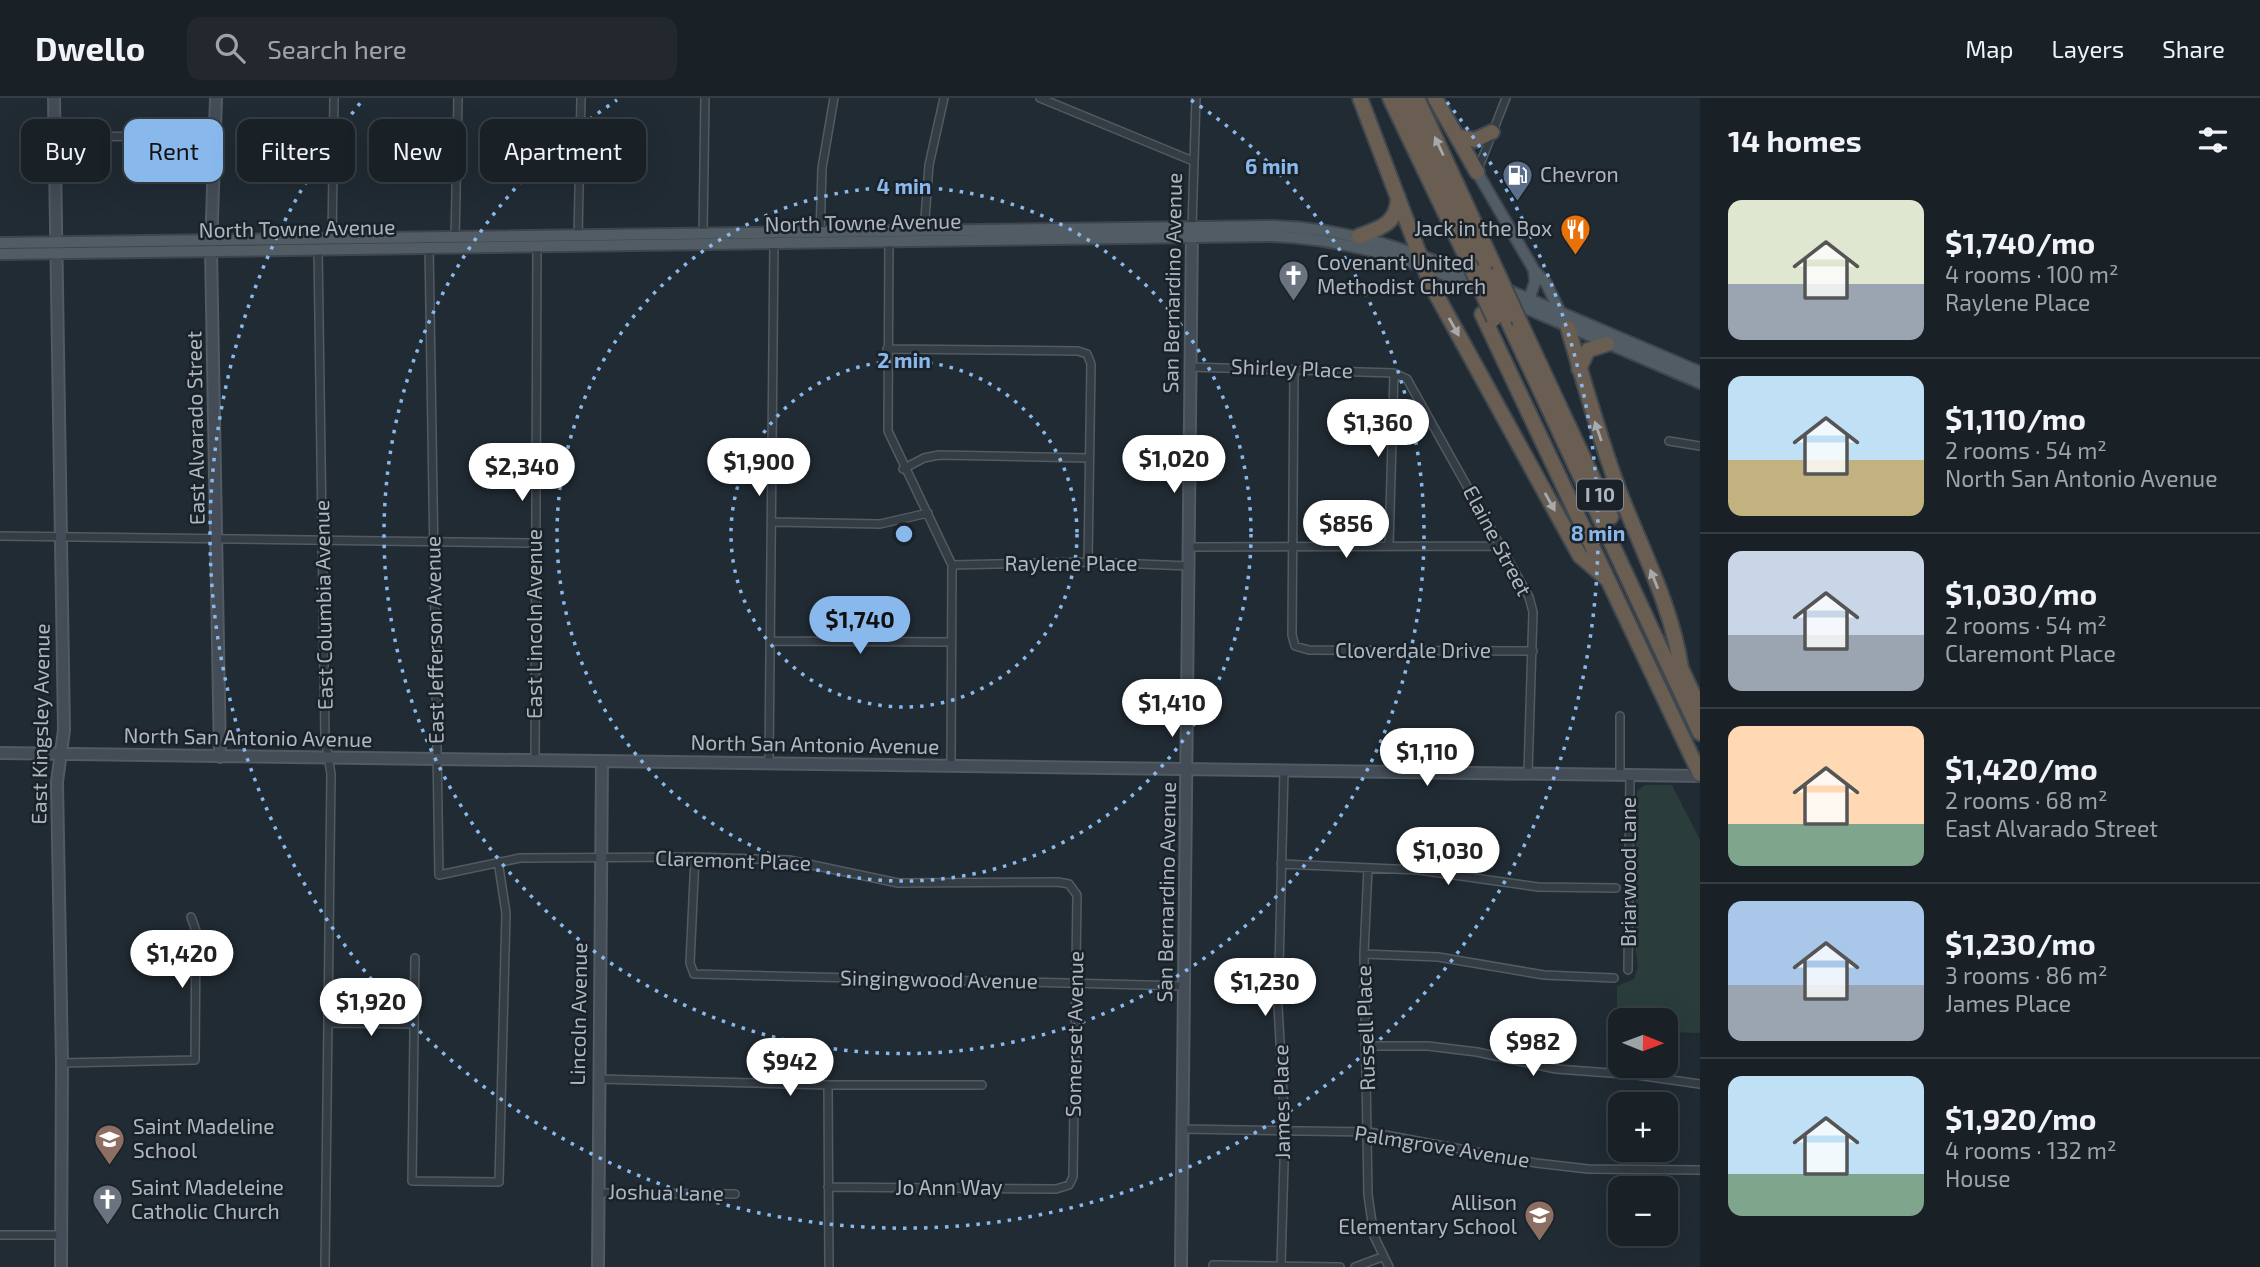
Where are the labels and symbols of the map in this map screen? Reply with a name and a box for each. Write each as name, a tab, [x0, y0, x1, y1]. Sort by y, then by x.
one-way arrow	[1433, 135, 1444, 156]
text: 6 min	[1245, 153, 1299, 178]
fuel station icon: Chevron	[1500, 158, 1534, 202]
place label: Chevron	[1540, 161, 1619, 186]
street label: San Bernardino Avenue	[1157, 172, 1186, 394]
text: 4 min	[877, 173, 931, 198]
street label: North Towne Avenue	[764, 207, 961, 236]
restaurant icon: Jack in the Box	[1558, 212, 1592, 256]
street label: North Towne Avenue	[198, 213, 395, 242]
place label: Jack in the Box	[1414, 215, 1552, 240]
place label: Covenant United Methodist Church	[1317, 249, 1486, 298]
church icon: Covenant United Methodist Church	[1277, 258, 1311, 302]
one-way arrow	[1448, 318, 1460, 338]
street label: East Alvarado Street	[180, 331, 209, 525]
text: 2 min	[877, 347, 931, 372]
street label: Shirley Place	[1231, 353, 1353, 382]
pin: $1,360	[1321, 400, 1435, 459]
one-way arrow	[1592, 421, 1603, 442]
pin: $1,020	[1117, 436, 1231, 495]
pin: $1,900	[702, 438, 816, 498]
pin: $2,340	[465, 444, 579, 503]
road number: I 10	[1577, 480, 1623, 510]
street label: Elaine Street	[1459, 481, 1538, 600]
one-way arrow	[1545, 492, 1556, 512]
street label: East Columbia Avenue	[308, 500, 337, 710]
pin: $856	[1305, 500, 1387, 560]
text: 8 min	[1571, 520, 1625, 545]
centre of rings	[892, 522, 916, 546]
street label: East Lincoln Avenue	[521, 529, 546, 719]
street label: East Jefferson Avenue	[419, 536, 448, 744]
street label: Raylene Place	[1005, 550, 1137, 575]
one-way arrow	[1649, 569, 1660, 590]
pin: $1,740	[803, 596, 917, 656]
street label: East Kingsley Avenue	[25, 623, 54, 825]
street label: Cloverdale Drive	[1335, 637, 1491, 662]
pin: $1,410	[1115, 680, 1229, 739]
street label: North San Antonio Avenue	[123, 722, 373, 751]
pin: $1,110	[1370, 728, 1484, 788]
street label: North San Antonio Avenue	[690, 729, 940, 758]
street label: San Bernardino Avenue	[1151, 781, 1180, 1003]
street label: Briarwood Lane	[1615, 797, 1640, 947]
pin: $1,030	[1391, 828, 1505, 887]
street label: Claremont Place	[655, 844, 811, 875]
pin: $1,420	[125, 930, 239, 990]
street label: Lincoln Avenue	[564, 942, 591, 1086]
street label: Somerset Avenue	[1060, 951, 1087, 1117]
pin: $1,230	[1208, 958, 1322, 1018]
street label: Singingwood Avenue	[840, 964, 1038, 993]
street label: Russell Place	[1350, 965, 1379, 1091]
pin: $1,920	[314, 978, 428, 1038]
north arrow	[1608, 1008, 1678, 1078]
pin: $982	[1492, 1018, 1574, 1078]
pin: $942	[749, 1038, 831, 1098]
street label: James Place	[1267, 1044, 1294, 1160]
place label: Saint Madeline School	[133, 1113, 275, 1162]
street label: Palmgrove Avenue	[1353, 1119, 1532, 1172]
school or university icon: Saint Madeline School	[93, 1122, 127, 1166]
place label: Saint Madeleine Catholic Church	[131, 1174, 284, 1223]
street label: Jo Ann Way	[895, 1174, 1003, 1199]
street label: Joshua Lane	[608, 1178, 724, 1205]
church icon: Saint Madeleine Catholic Church	[91, 1183, 125, 1227]
place label: Allison Elementary School	[1338, 1189, 1518, 1238]
school or university icon: Allison Elementary School	[1523, 1198, 1557, 1242]

